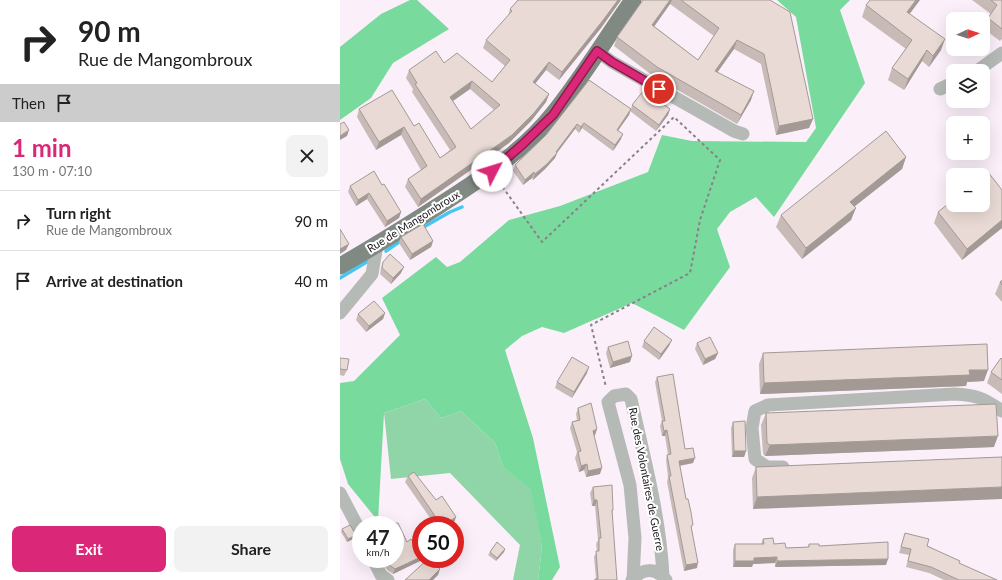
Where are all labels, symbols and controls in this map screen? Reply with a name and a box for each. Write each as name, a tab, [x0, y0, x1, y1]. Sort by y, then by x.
north arrow	[946, 12, 990, 56]
map controls	[946, 12, 990, 212]
text: 90 m	[78, 14, 141, 48]
icon: right	[12, 16, 64, 68]
text: Rue de Mangombroux	[78, 48, 252, 70]
button: layers	[946, 64, 990, 108]
pin	[642, 72, 676, 106]
icon: arrive	[648, 78, 670, 100]
icon: arrive	[53, 92, 75, 114]
text: Then	[12, 94, 45, 112]
button: +	[946, 116, 990, 160]
text: 1 min	[12, 133, 72, 162]
button: close	[286, 135, 328, 177]
position arrow	[471, 150, 513, 192]
text: 130 m · 07:10	[12, 163, 92, 179]
button: −	[946, 168, 990, 212]
street label: Rue de Mangombroux	[364, 187, 462, 255]
text: Turn right	[46, 204, 111, 222]
icon: right	[12, 210, 34, 232]
text: 90 m	[294, 212, 328, 230]
text: Rue de Mangombroux	[46, 222, 172, 238]
icon: arrive	[12, 270, 34, 292]
text: Arrive at destination	[46, 272, 183, 290]
text: 40 m	[294, 272, 328, 290]
street label: Rue des Volontaires de Guerre	[627, 406, 667, 552]
speed limit sign: 50	[412, 516, 464, 568]
text: 47	[366, 525, 390, 549]
button: Exit	[12, 526, 166, 572]
button: Share	[174, 526, 328, 572]
text: km/h	[366, 546, 390, 558]

